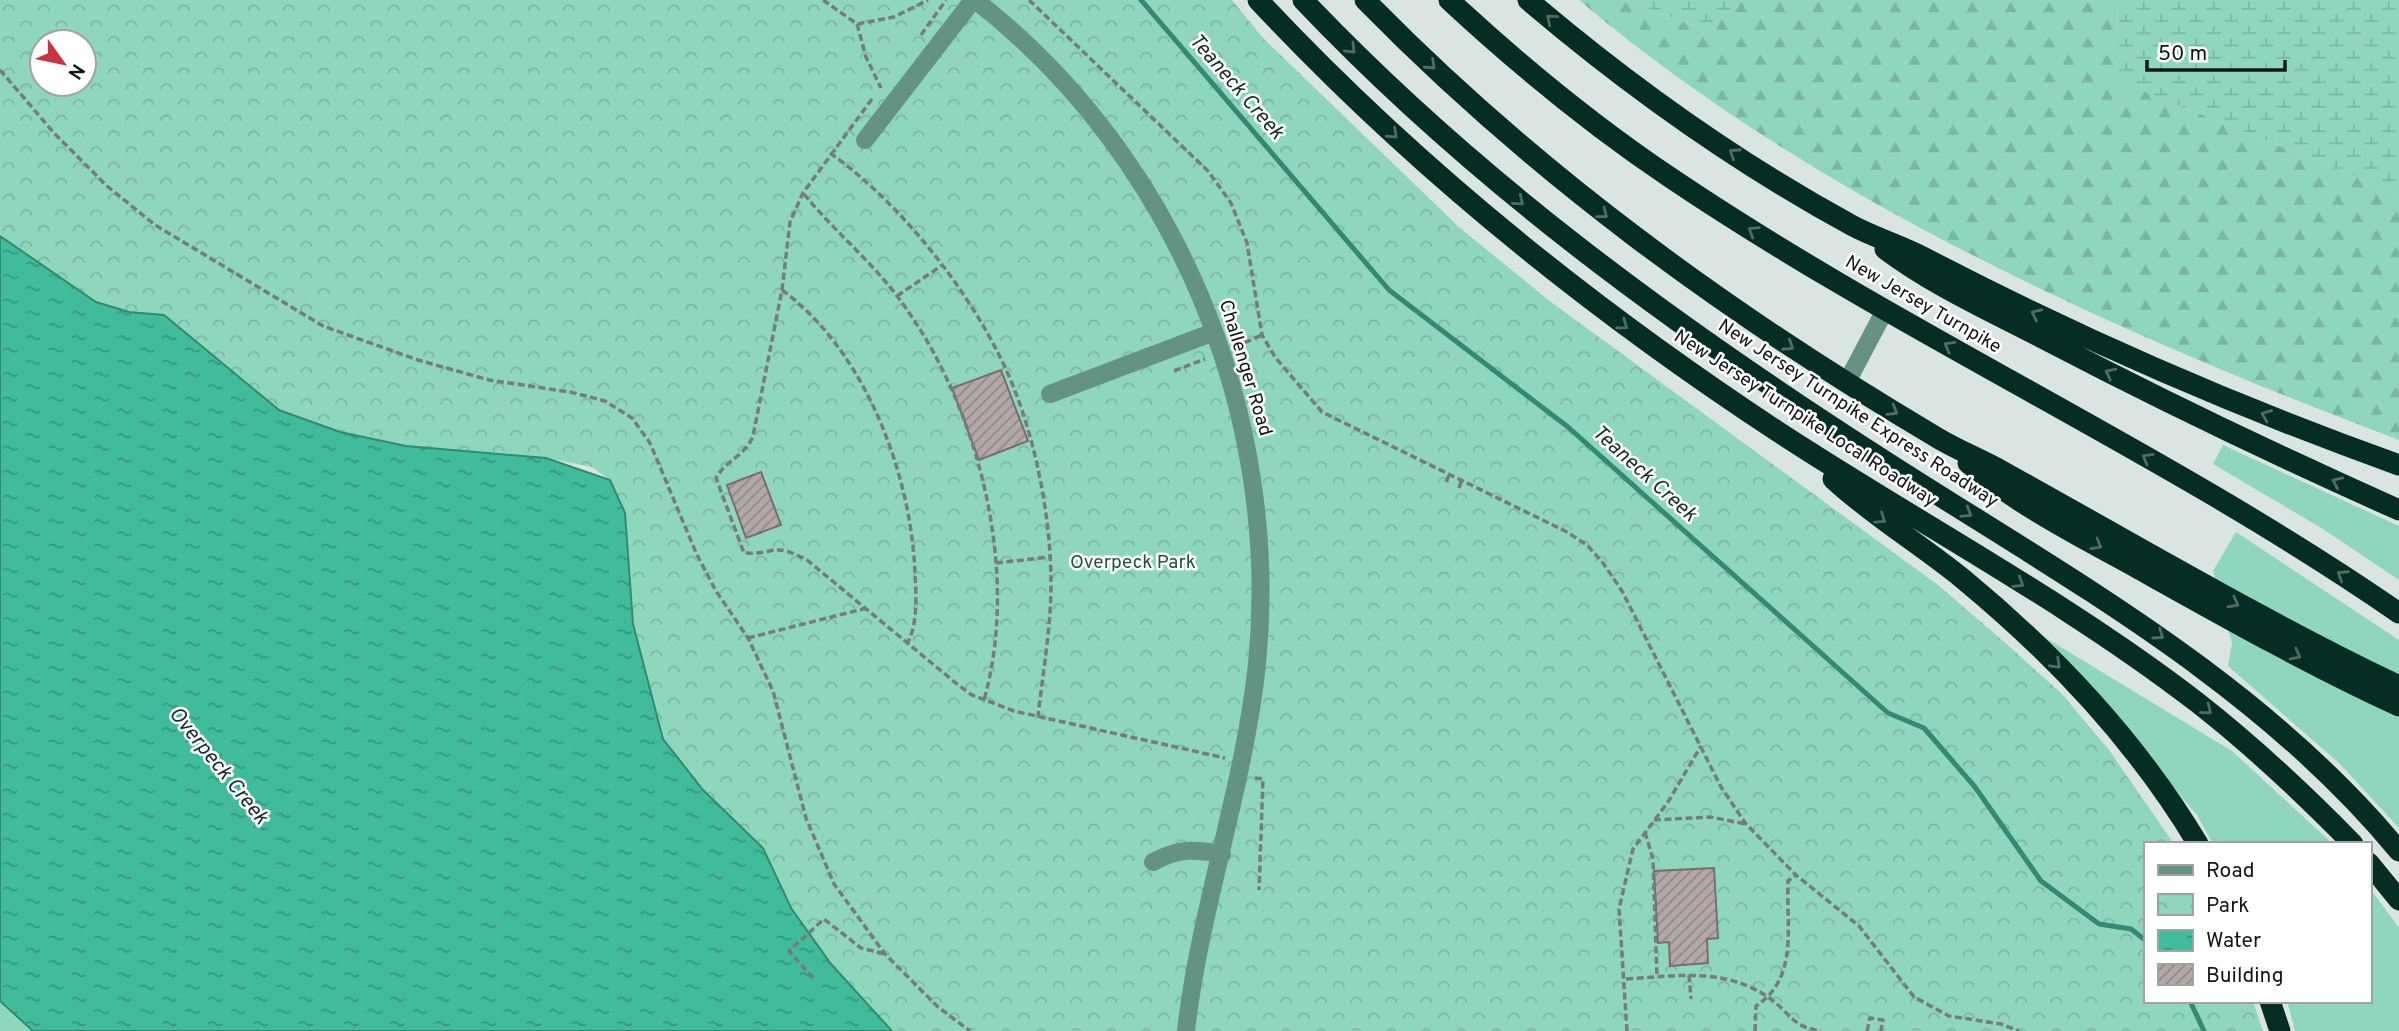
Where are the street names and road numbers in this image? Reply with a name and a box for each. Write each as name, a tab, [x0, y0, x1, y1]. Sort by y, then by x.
street label: New Jersey Turnpike	[1841, 250, 2005, 360]
street label: Challenger Road	[1213, 297, 1277, 439]
street label: New Jersey Turnpike Express Roadway	[1713, 314, 2003, 514]
street label: New Jersey Turnpike Local Roadway	[1669, 325, 1941, 513]

